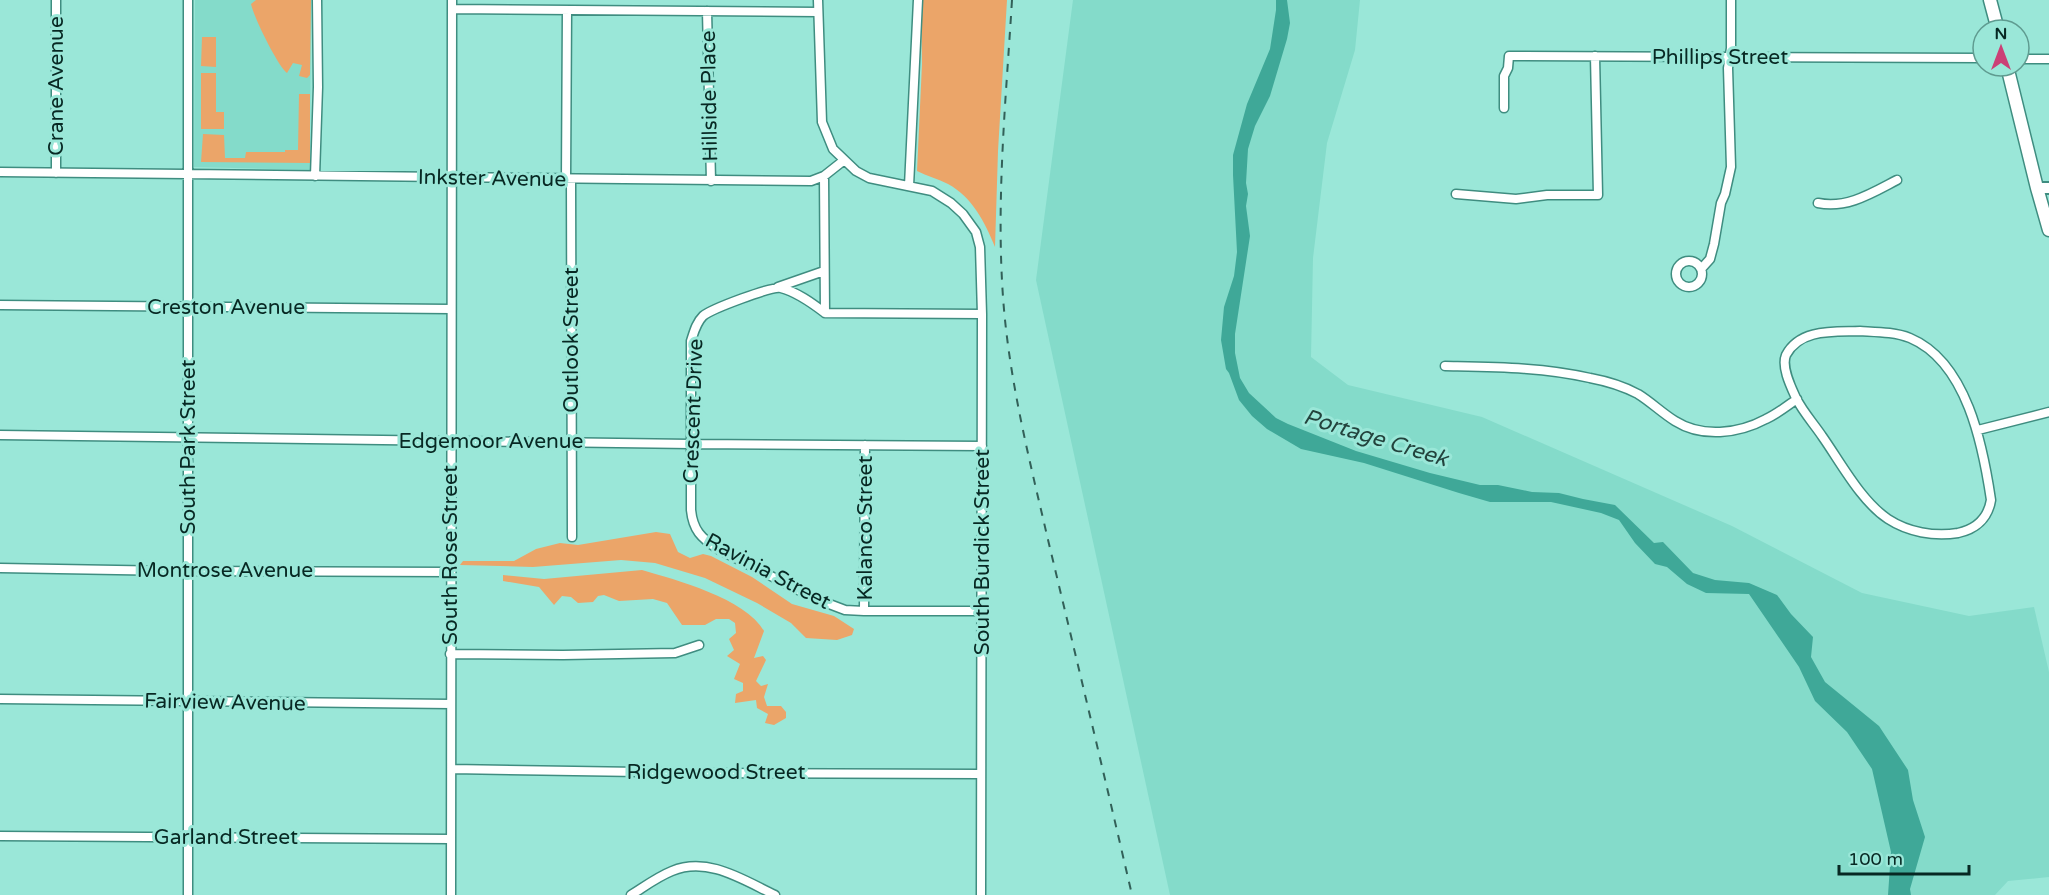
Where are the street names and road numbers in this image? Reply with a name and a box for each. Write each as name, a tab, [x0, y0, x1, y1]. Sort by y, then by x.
street label: Crane Avenue	[44, 16, 69, 156]
street label: Hillside Place	[696, 30, 723, 162]
street label: Phillips Street	[1652, 45, 1788, 70]
street label: Inkster Avenue	[418, 165, 566, 192]
street label: Outlook Street	[559, 267, 584, 413]
street label: Creston Avenue	[147, 295, 305, 320]
street label: Crescent Drive	[678, 338, 709, 484]
street label: South Park Street	[176, 359, 201, 535]
street label: Edgemoor Avenue	[399, 429, 584, 454]
street label: South Burdick Street	[970, 449, 995, 655]
street label: Kalanco Street	[853, 455, 878, 601]
street label: South Rose Street	[438, 465, 463, 645]
street label: Ravinia Street	[701, 528, 835, 615]
street label: Montrose Avenue	[137, 558, 313, 583]
street label: Fairview Avenue	[144, 689, 306, 716]
street label: Ridgewood Street	[626, 760, 806, 785]
street label: Garland Street	[154, 825, 298, 850]

